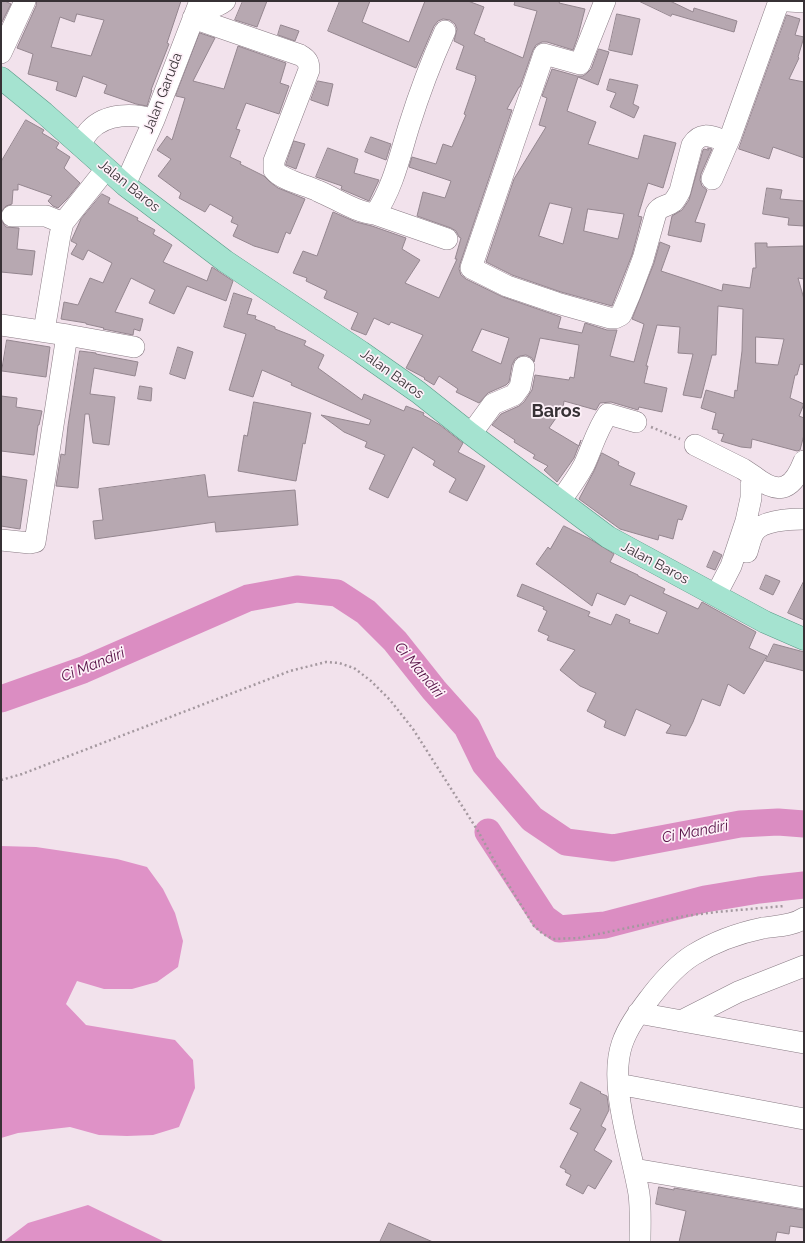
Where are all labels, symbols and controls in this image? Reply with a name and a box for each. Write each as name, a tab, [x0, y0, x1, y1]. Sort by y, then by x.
street label: Jalan Garuda	[140, 50, 186, 136]
street label: Jalan Baros	[95, 156, 163, 216]
street label: Jalan Baros	[357, 345, 427, 403]
district label: Baros	[531, 401, 581, 423]
street label: Jalan Baros	[618, 538, 692, 588]
water label: Ci Mandiri	[391, 639, 447, 701]
water label: Ci Mandiri	[59, 644, 127, 686]
water label: Ci Mandiri	[660, 817, 730, 847]

